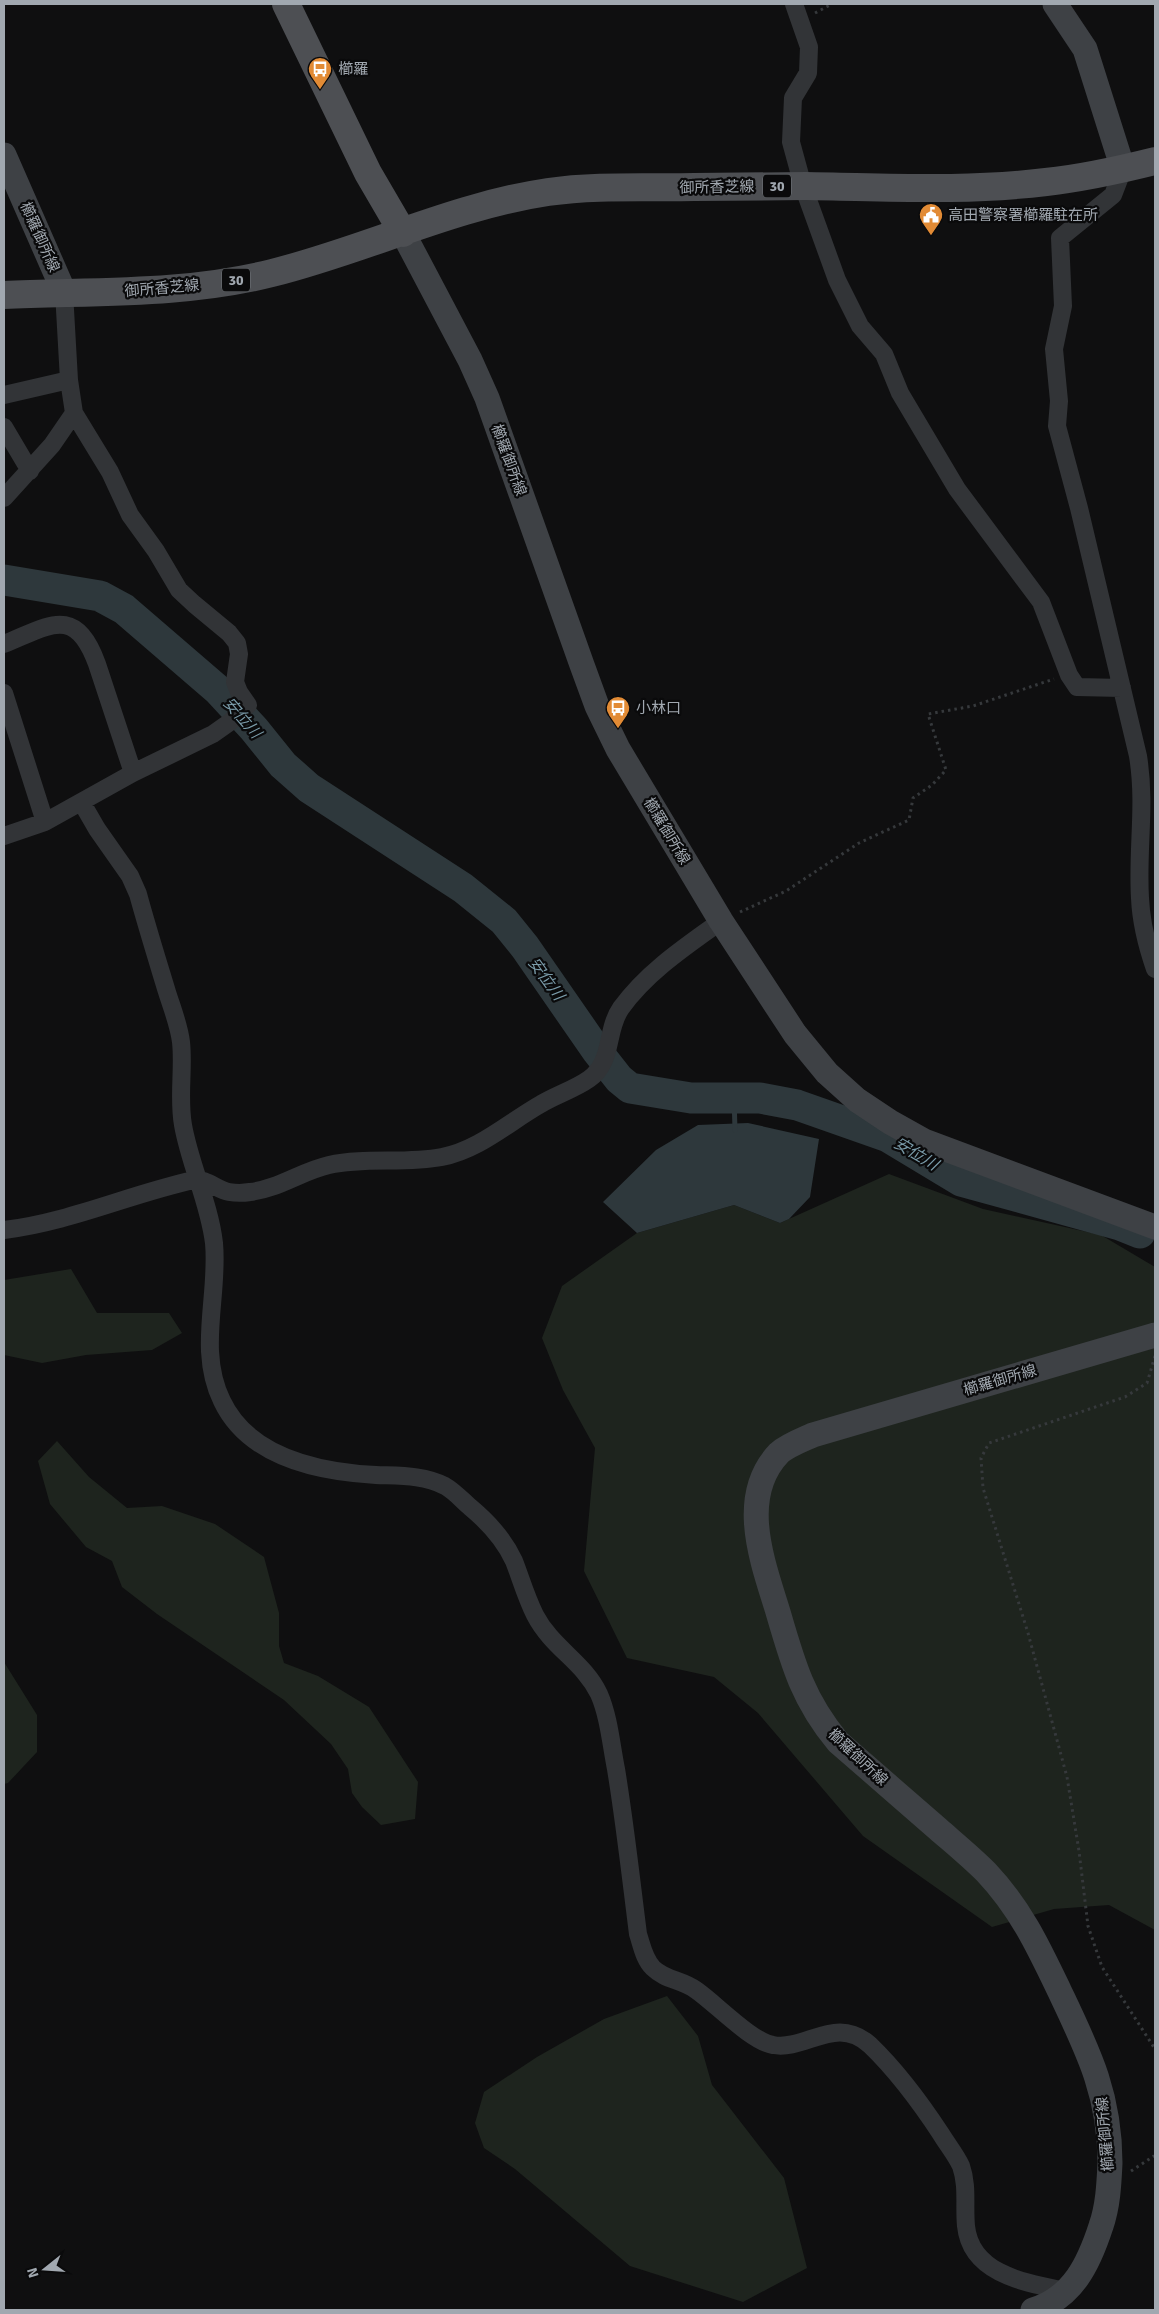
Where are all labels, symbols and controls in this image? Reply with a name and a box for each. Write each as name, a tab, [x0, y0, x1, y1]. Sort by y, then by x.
bus stop icon: 櫛羅	[307, 56, 333, 90]
place label: 櫛羅	[338, 60, 368, 78]
road number: 30	[763, 175, 791, 198]
street label: 御所香芝線	[679, 177, 755, 197]
street label: 櫛羅御所線	[17, 199, 63, 275]
public building icon: 高田警察署櫛羅駐在所	[918, 202, 944, 236]
place label: 高田警察署櫛羅駐在所	[948, 206, 1098, 224]
road number: 30	[222, 268, 250, 292]
street label: 御所香芝線	[124, 276, 200, 300]
street label: 櫛羅御所線	[488, 422, 530, 498]
water label: 安位川	[219, 693, 267, 744]
bus stop icon: 小林口	[605, 695, 631, 729]
place label: 小林口	[636, 699, 681, 717]
street label: 櫛羅御所線	[640, 794, 694, 868]
water label: 安位川	[524, 954, 569, 1006]
water label: 安位川	[890, 1133, 943, 1176]
street label: 櫛羅御所線	[961, 1361, 1039, 1399]
street label: 櫛羅御所線	[824, 1725, 892, 1789]
street label: 櫛羅御所線	[1093, 2096, 1117, 2172]
north arrow	[20, 2244, 70, 2294]
text: N	[23, 2266, 43, 2280]

